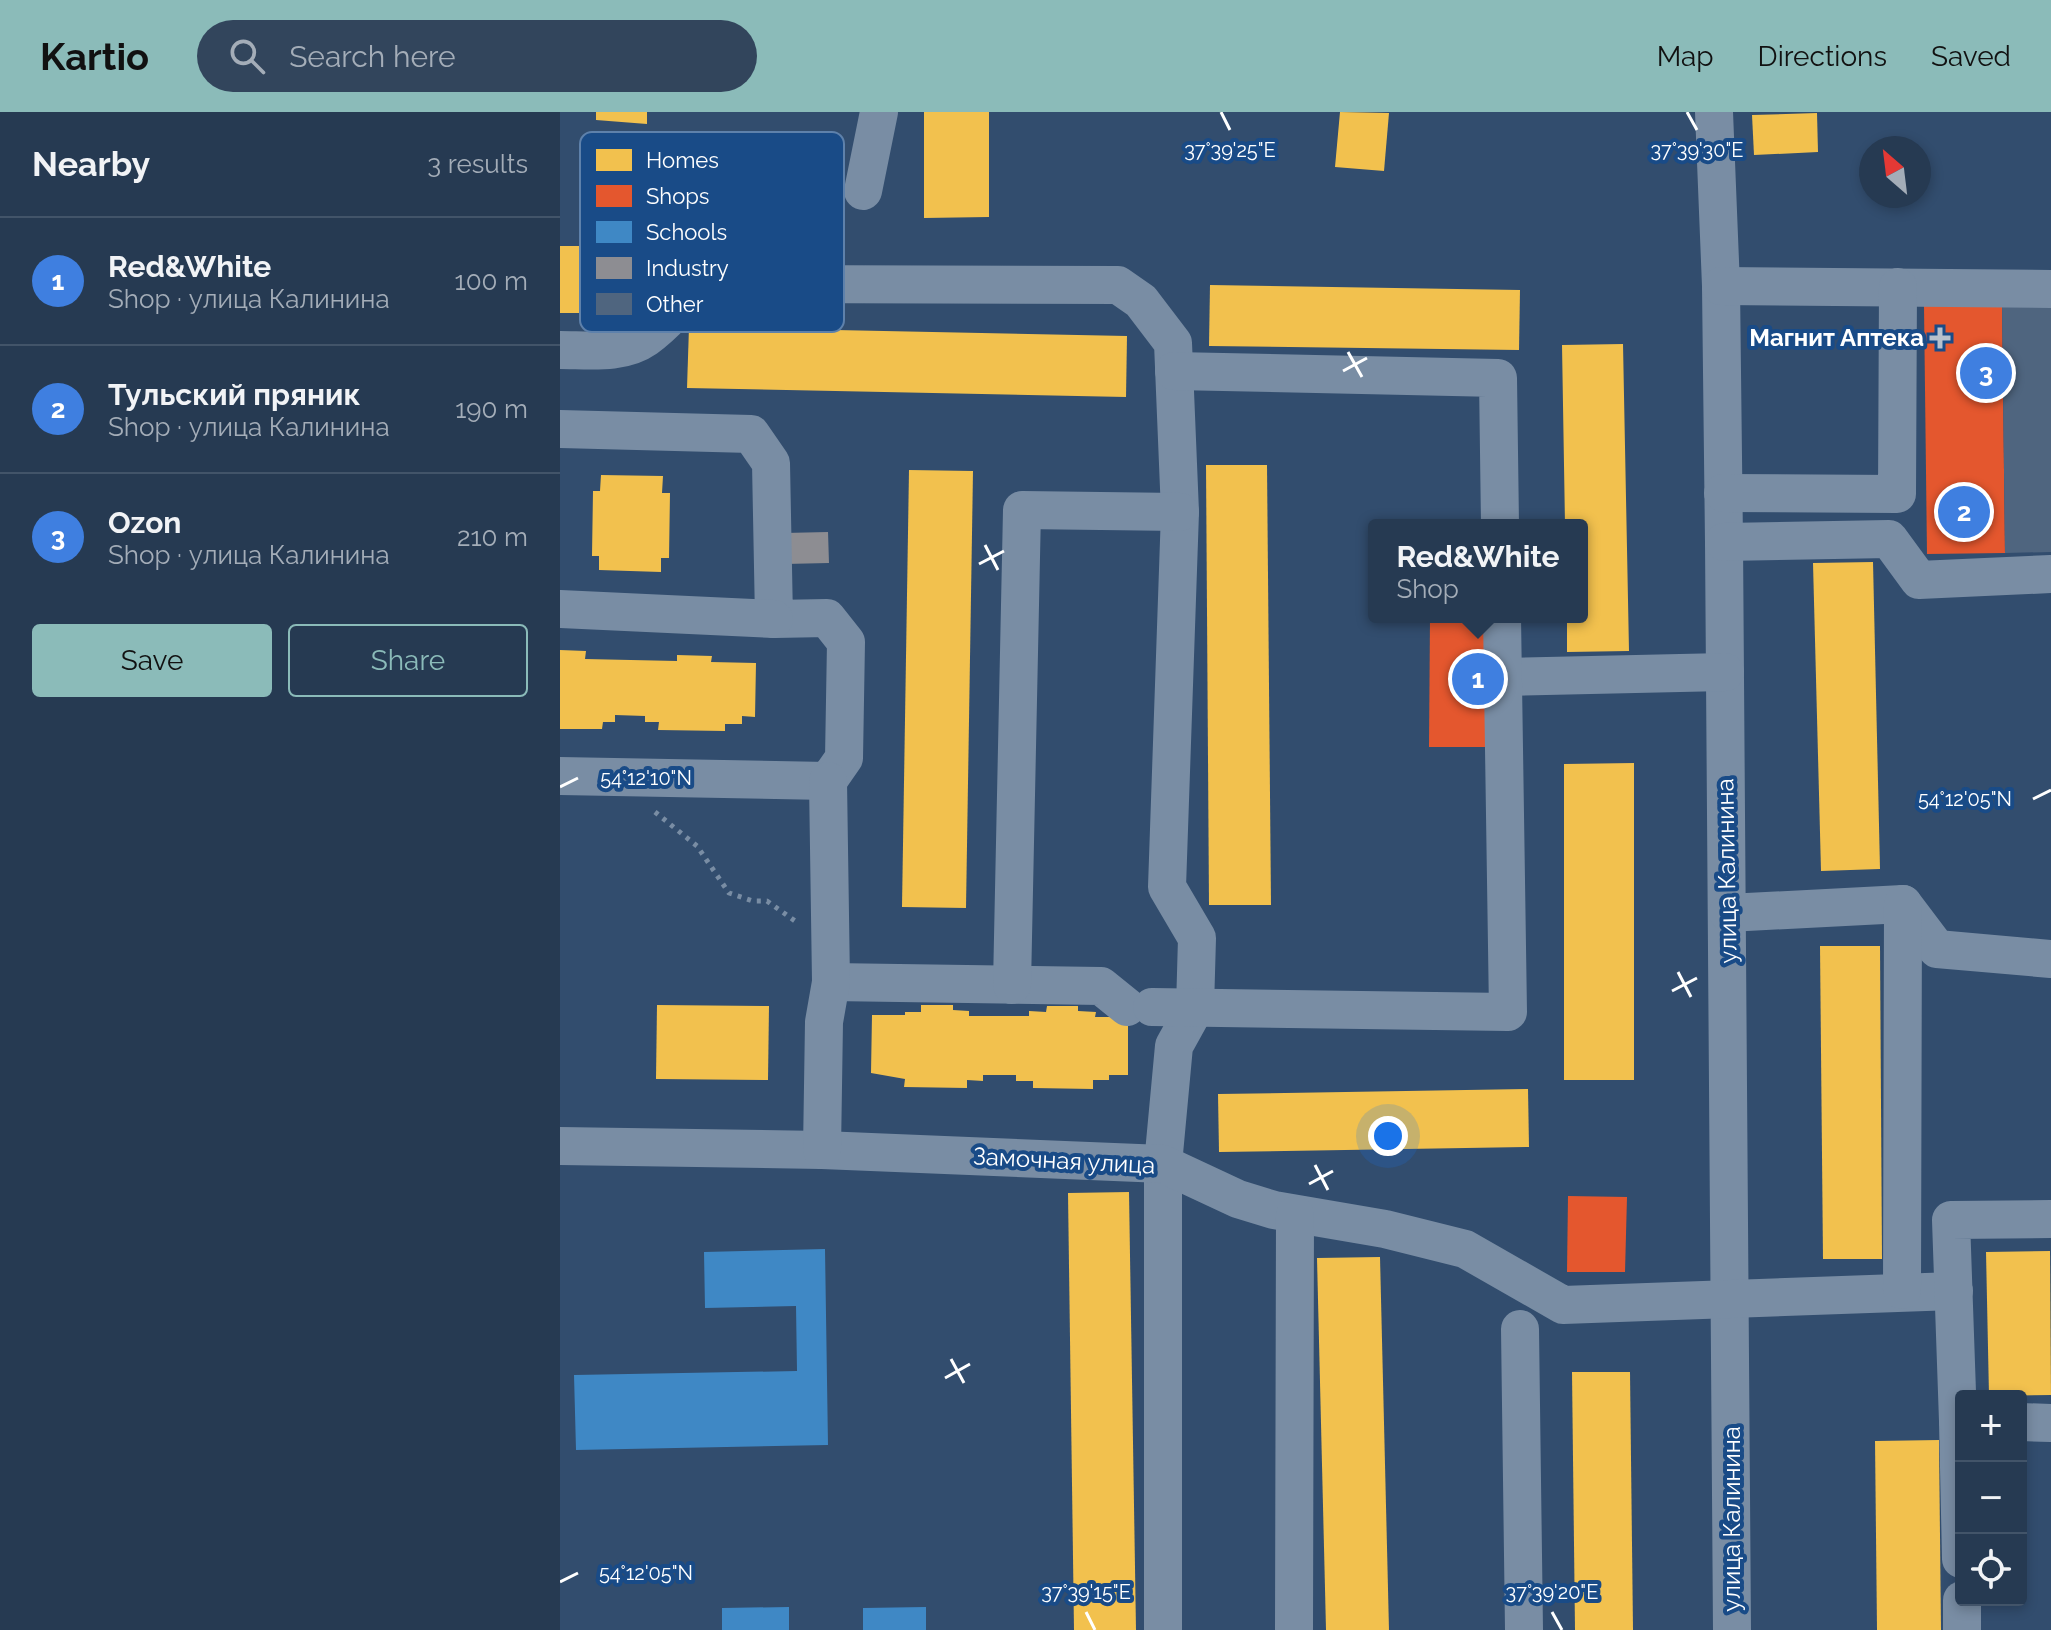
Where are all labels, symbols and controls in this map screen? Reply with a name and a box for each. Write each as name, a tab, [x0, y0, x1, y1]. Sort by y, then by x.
search box	[197, 20, 757, 92]
text: Kartio	[40, 34, 149, 79]
icon: search	[225, 34, 269, 78]
text: Search here	[289, 39, 456, 74]
text: Map	[1657, 40, 1714, 73]
text: Directions	[1758, 40, 1887, 73]
text: Saved	[1931, 40, 2011, 73]
legend	[580, 132, 844, 332]
north arrow	[1859, 136, 1931, 208]
text: 37°39'25"E	[1184, 138, 1276, 162]
text: 37°39'30"E	[1651, 138, 1743, 162]
text: Nearby	[32, 144, 150, 184]
text: Homes	[646, 147, 719, 173]
text: 3 results	[427, 149, 528, 179]
text: Shops	[646, 183, 709, 209]
text: Schools	[646, 219, 727, 245]
text: Red&White	[108, 249, 271, 284]
text: Industry	[646, 255, 729, 281]
text: 1	[52, 266, 64, 296]
text: 100 m	[455, 266, 528, 296]
text: Shop · улица Калинина	[108, 284, 390, 314]
text: Other	[646, 291, 704, 317]
place label: Магнит Аптека	[1749, 323, 1924, 352]
marker: Магнит Аптека	[1931, 329, 1949, 347]
pin: 3	[1960, 343, 2012, 403]
text: Тульский пряник	[108, 377, 361, 412]
text: 2	[51, 394, 65, 424]
text: 190 m	[455, 394, 528, 424]
text: Shop · улица Калинина	[108, 412, 390, 442]
pin: 2	[1938, 482, 1990, 542]
text: Ozon	[108, 505, 181, 540]
popup	[1368, 519, 1588, 623]
text: 3	[51, 522, 65, 552]
text: 210 m	[457, 522, 528, 552]
text: Red&White	[1396, 539, 1560, 574]
text: Shop · улица Калинина	[108, 540, 390, 570]
text: Shop	[1396, 574, 1459, 604]
button: Save	[32, 624, 272, 697]
button: Share	[288, 624, 528, 697]
pin: 1	[1452, 649, 1504, 709]
text: 54°12'10"N	[600, 766, 692, 790]
street label: улица Калинина	[1710, 778, 1743, 964]
text: 54°12'05"N	[1918, 787, 2012, 811]
your location	[1368, 1116, 1408, 1156]
street label: Замочная улица	[972, 1141, 1156, 1180]
map controls	[1955, 1390, 2027, 1606]
button: +	[1955, 1390, 2027, 1462]
street label: улица Калинина	[1717, 1426, 1746, 1612]
button: −	[1955, 1462, 2027, 1534]
button: locate	[1955, 1534, 2027, 1606]
text: 54°12'05"N	[599, 1561, 693, 1585]
text: 37°39'15"E	[1041, 1580, 1131, 1604]
text: 37°39'20"E	[1506, 1580, 1598, 1604]

